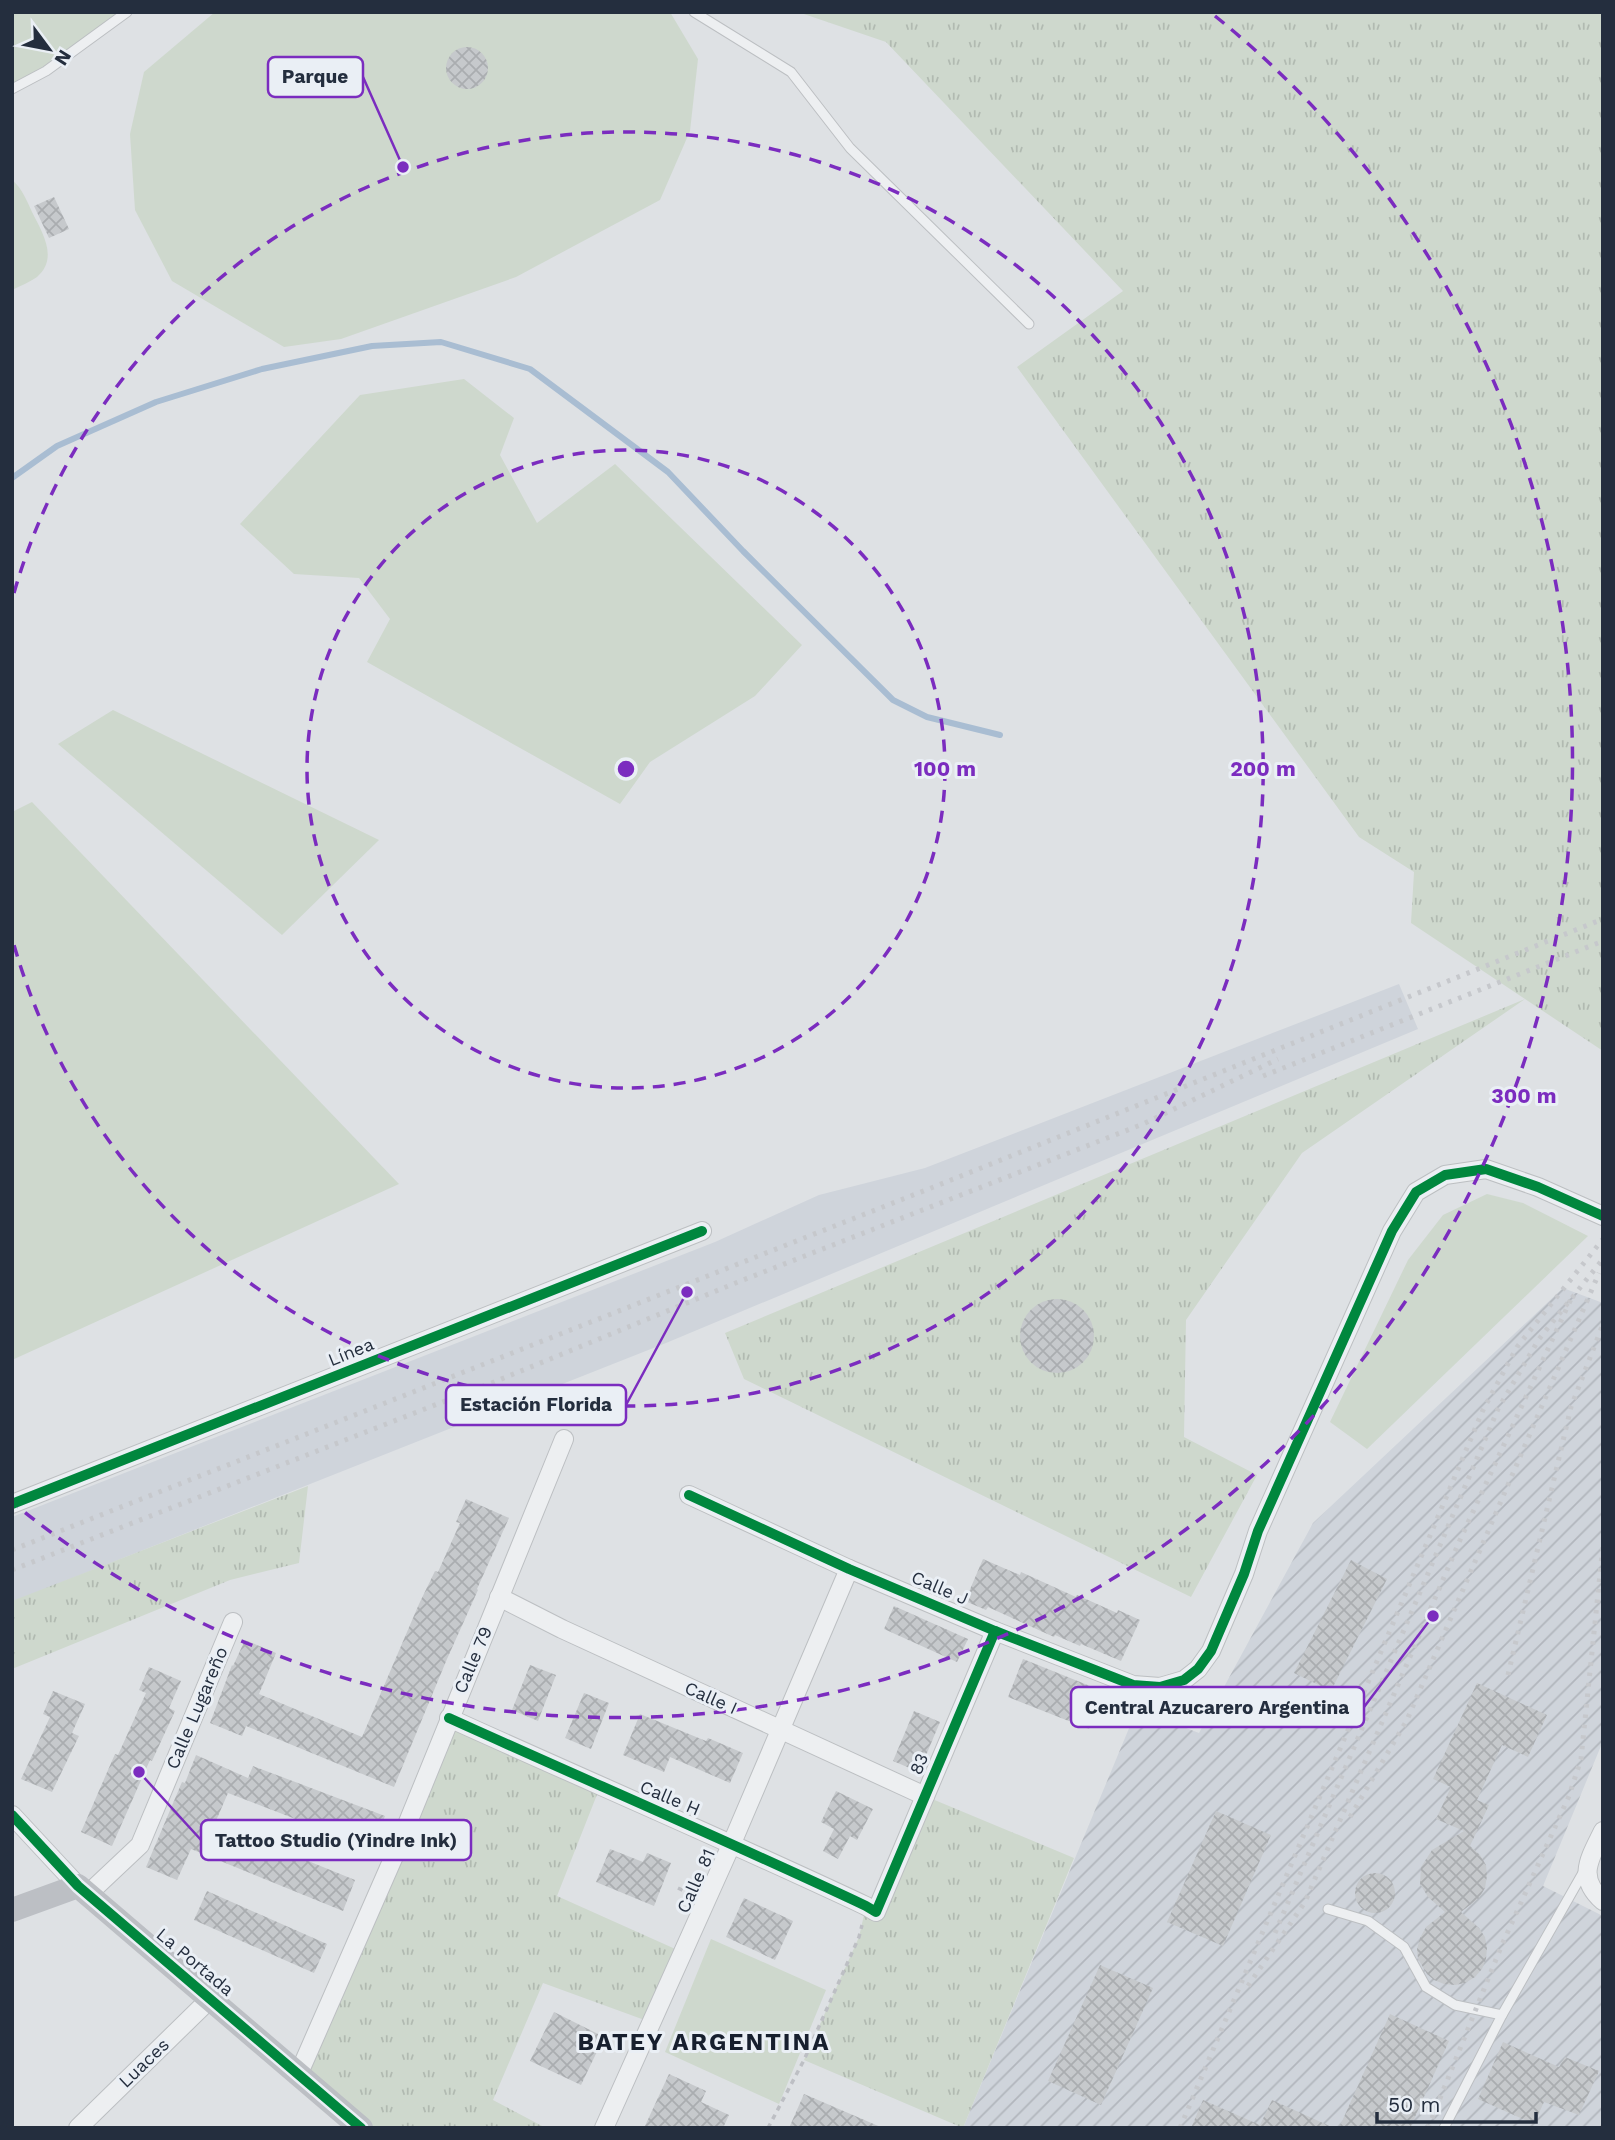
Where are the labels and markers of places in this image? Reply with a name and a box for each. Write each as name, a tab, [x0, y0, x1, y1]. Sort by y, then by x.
callout: Parque	[268, 57, 363, 97]
centre of rings	[614, 757, 638, 781]
callout: Estación Florida	[446, 1385, 626, 1425]
callout: Central Azucarero Argentina	[1071, 1687, 1364, 1727]
callout: Tattoo Studio (Yindre Ink)	[201, 1820, 471, 1860]

